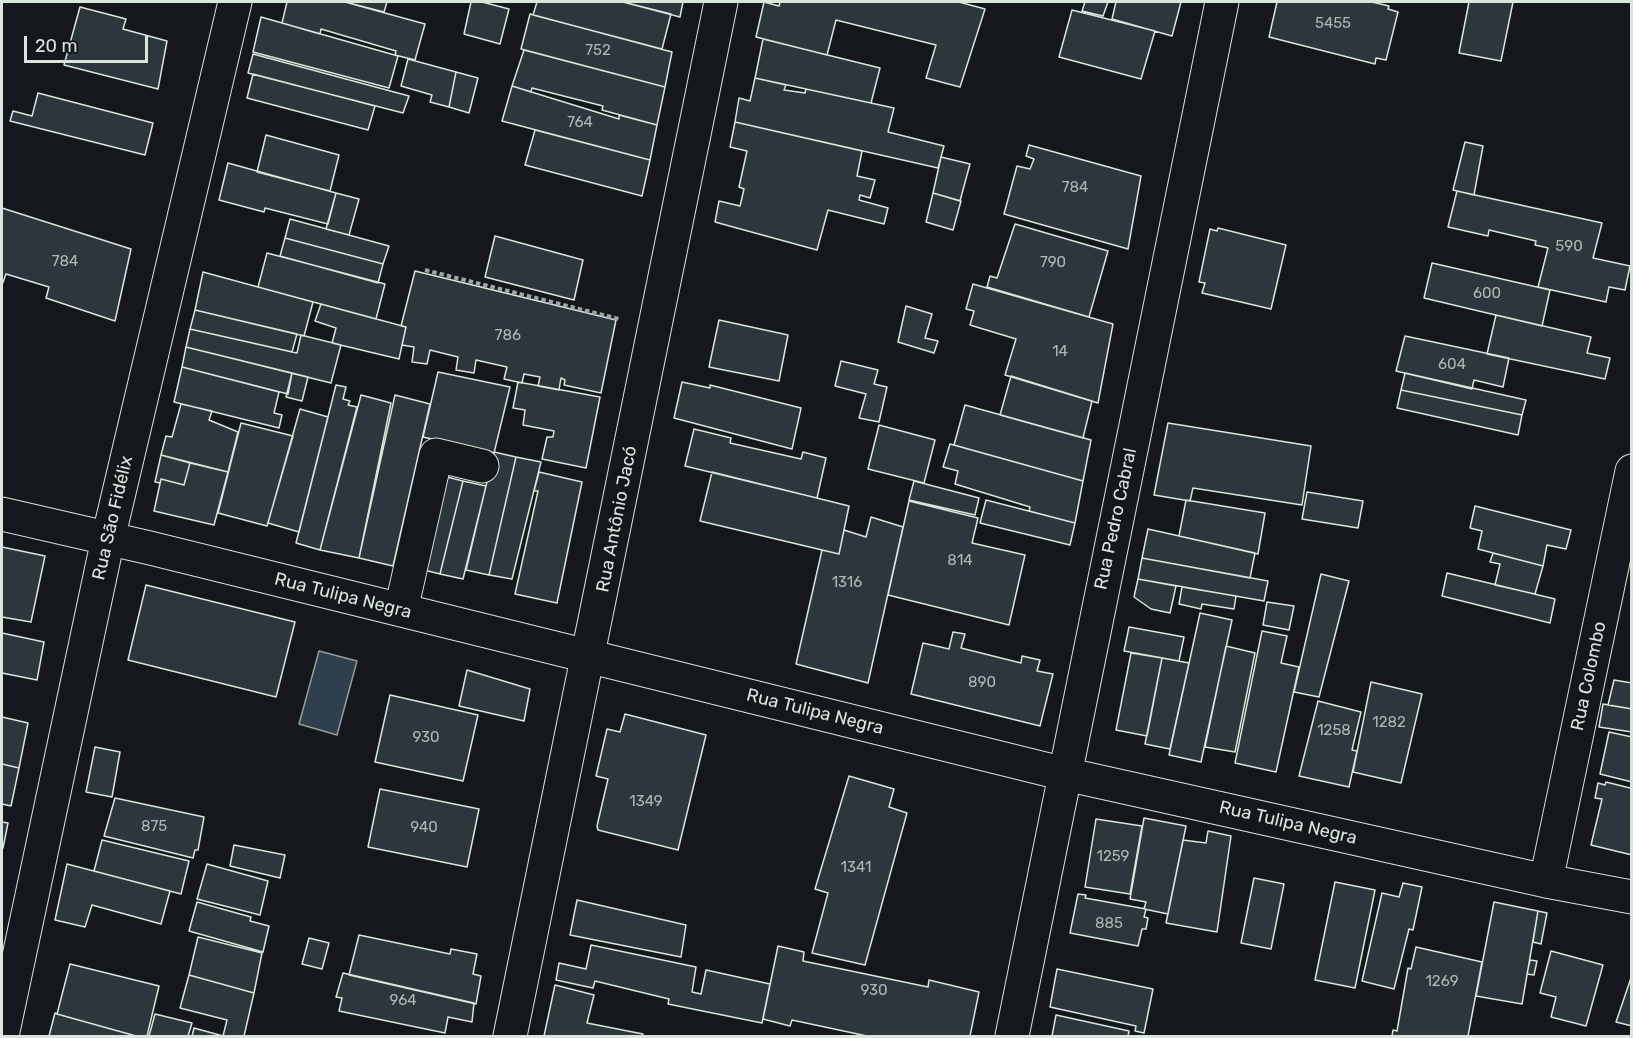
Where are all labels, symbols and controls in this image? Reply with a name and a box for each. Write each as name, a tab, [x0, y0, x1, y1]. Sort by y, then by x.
house number: 5455	[1315, 15, 1351, 33]
scale bar	[27, 24, 152, 62]
text: 20 m	[35, 35, 77, 57]
house number: 752	[585, 42, 611, 60]
house number: 764	[567, 114, 593, 132]
house number: 784	[1062, 179, 1088, 197]
house number: 590	[1555, 238, 1583, 256]
house number: 784	[52, 253, 78, 271]
house number: 790	[1040, 254, 1066, 272]
house number: 600	[1473, 285, 1501, 303]
house number: 786	[495, 327, 521, 345]
house number: 14	[1052, 343, 1068, 361]
house number: 604	[1438, 356, 1466, 374]
street label: Rua Antônio Jacó	[592, 444, 642, 594]
street label: Rua Pedro Cabral	[1090, 446, 1142, 592]
street label: Rua São Fidélix	[88, 454, 138, 582]
house number: 814	[947, 552, 973, 570]
street label: Rua Tulipa Negra	[272, 569, 414, 623]
house number: 1316	[832, 574, 862, 592]
street label: Rua Colombo	[1567, 619, 1611, 733]
house number: 890	[968, 674, 996, 692]
street label: Rua Tulipa Negra	[744, 685, 886, 739]
house number: 1282	[1372, 714, 1406, 732]
house number: 1258	[1317, 722, 1351, 740]
house number: 930	[412, 729, 440, 747]
house number: 1349	[629, 793, 663, 811]
street label: Rua Tulipa Negra	[1217, 797, 1359, 849]
house number: 875	[141, 818, 167, 836]
house number: 940	[410, 819, 438, 837]
house number: 1259	[1096, 848, 1130, 866]
house number: 1341	[841, 859, 871, 877]
house number: 885	[1095, 915, 1123, 933]
house number: 1269	[1425, 973, 1459, 991]
house number: 930	[860, 982, 888, 1000]
house number: 964	[389, 992, 417, 1010]

